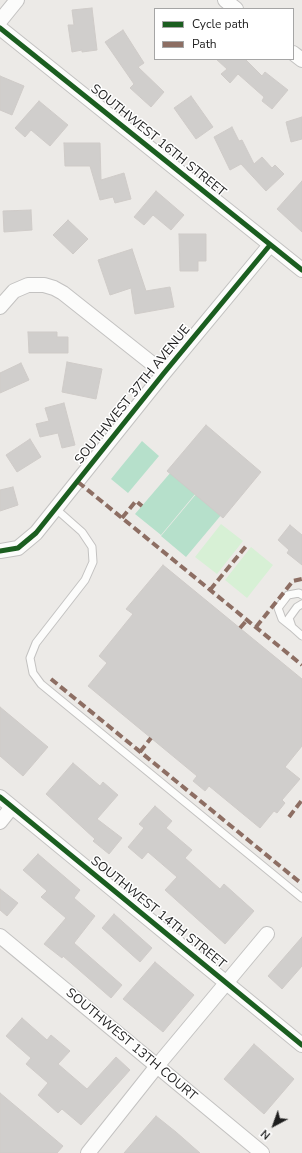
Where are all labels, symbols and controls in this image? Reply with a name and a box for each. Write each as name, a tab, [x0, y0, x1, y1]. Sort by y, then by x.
legend	[154, 8, 294, 60]
text: Cycle path	[192, 16, 249, 32]
text: Path	[192, 36, 217, 52]
street label: SOUTHWEST 16TH STREET	[87, 82, 229, 200]
street label: SOUTHWEST 37TH AVENUE	[72, 322, 194, 468]
street label: SOUTHWEST 14TH STREET	[87, 854, 229, 972]
street label: SOUTHWEST 13TH COURT	[62, 985, 200, 1105]
north arrow	[254, 1105, 294, 1145]
text: N	[258, 1126, 274, 1143]

